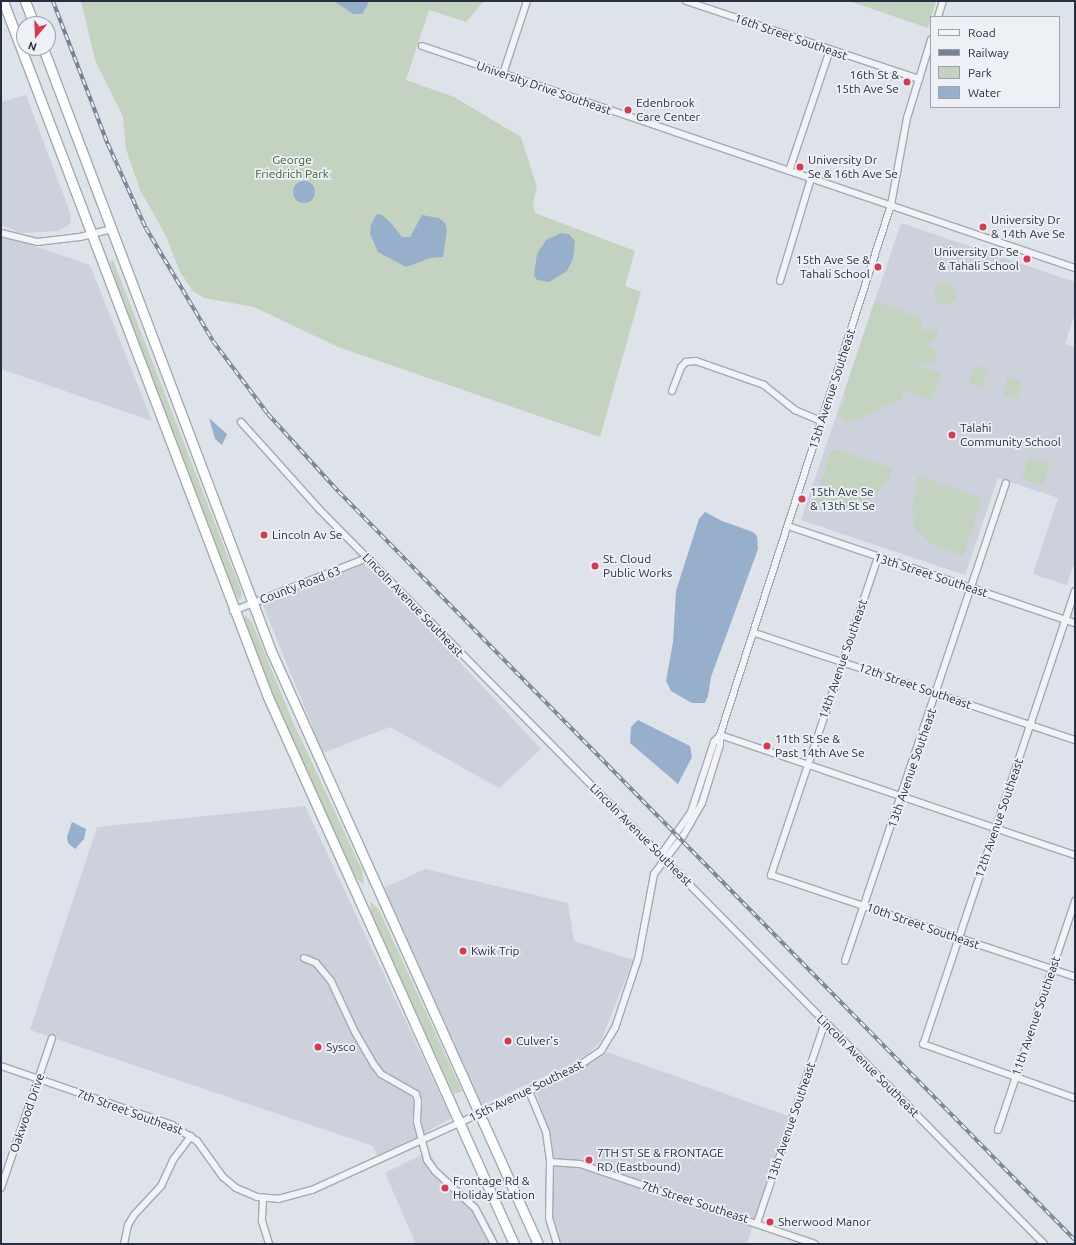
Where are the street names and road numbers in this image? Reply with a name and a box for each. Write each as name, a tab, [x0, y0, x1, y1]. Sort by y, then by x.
street label: 16th Street Southeast	[733, 11, 849, 63]
street label: University Drive Southeast	[475, 58, 613, 118]
street label: 15th Avenue Southeast	[806, 327, 858, 451]
street label: Lincoln Avenue Southeast	[360, 550, 466, 660]
street label: 13th Street Southeast	[872, 550, 990, 600]
street label: County Road 63	[258, 563, 342, 607]
street label: 14th Avenue Southeast	[816, 597, 870, 721]
street label: 12th Street Southeast	[857, 660, 973, 712]
street label: 13th Avenue Southeast	[885, 706, 939, 830]
street label: 12th Avenue Southeast	[972, 756, 1026, 880]
street label: Lincoln Avenue Southeast	[587, 781, 695, 889]
street label: 10th Street Southeast	[865, 900, 981, 952]
street label: 11th Avenue Southeast	[1009, 954, 1063, 1078]
street label: Lincoln Avenue Southeast	[814, 1012, 922, 1120]
street label: 15th Avenue Southeast	[466, 1057, 586, 1125]
street label: 13th Avenue Southeast	[764, 1060, 818, 1184]
street label: Oakwood Drive	[7, 1071, 47, 1155]
street label: 7th Street Southeast	[75, 1086, 185, 1138]
street label: 7th Street Southeast	[640, 1178, 750, 1226]

